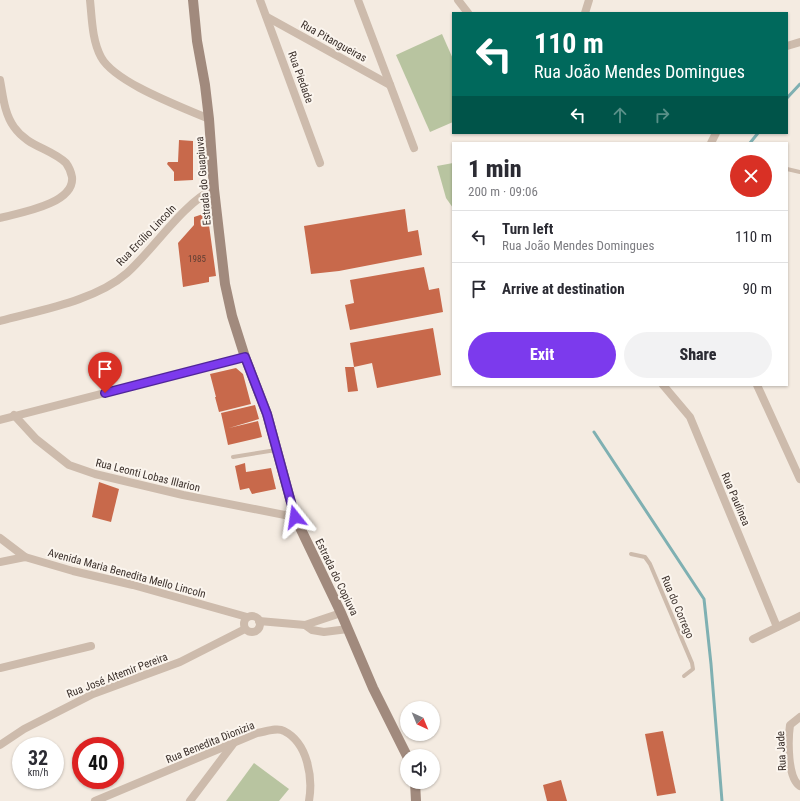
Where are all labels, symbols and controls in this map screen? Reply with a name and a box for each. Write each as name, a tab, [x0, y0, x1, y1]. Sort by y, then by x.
street label: Rua Pitangueiras	[299, 18, 369, 65]
text: 110 m	[534, 27, 604, 60]
icon: left	[468, 28, 520, 80]
street label: Rua Piedade	[285, 50, 316, 105]
text: Rua João Mendes Domingues	[534, 61, 745, 82]
icon: left	[567, 104, 589, 126]
icon: ahead	[609, 104, 631, 126]
icon: right	[651, 104, 673, 126]
street label: Estrada do Guapiuva	[193, 136, 214, 226]
text: 1 min	[468, 155, 522, 183]
button: close	[730, 155, 772, 197]
text: 200 m · 09:06	[468, 184, 538, 199]
street label: Rua Ercílio Lincoln	[114, 202, 179, 269]
text: Turn left	[502, 220, 553, 238]
icon: left	[468, 226, 490, 248]
text: 110 m	[735, 228, 772, 246]
text: Rua João Mendes Domingues	[502, 238, 654, 253]
house number: 1985	[188, 254, 206, 264]
icon: arrive	[468, 278, 490, 300]
text: Arrive at destination	[502, 280, 625, 298]
text: 90 m	[742, 280, 772, 298]
button: Exit	[468, 332, 616, 378]
button: Share	[624, 332, 772, 378]
pin	[88, 352, 122, 393]
icon: arrive	[94, 358, 116, 380]
street label: Rua Leonti Lobas Illarion	[94, 456, 201, 495]
street label: Rua Paulinea	[719, 471, 753, 528]
position arrow	[274, 496, 316, 538]
street label: Estrada do Copiuva	[312, 537, 361, 618]
street label: Avenida Maria Benedita Mello Lincoln	[46, 546, 207, 601]
street label: Rua do Corrego	[658, 574, 697, 641]
street label: Rua José Altemir Pereira	[65, 650, 169, 701]
north arrow	[400, 701, 440, 741]
map controls	[400, 701, 440, 789]
street label: Rua Benedita Dionizia	[164, 719, 256, 766]
street label: Rua Jade	[774, 731, 789, 771]
speed limit sign: 40	[72, 737, 124, 789]
text: 32	[28, 746, 48, 770]
button: sound	[400, 749, 440, 789]
text: km/h	[28, 767, 48, 778]

